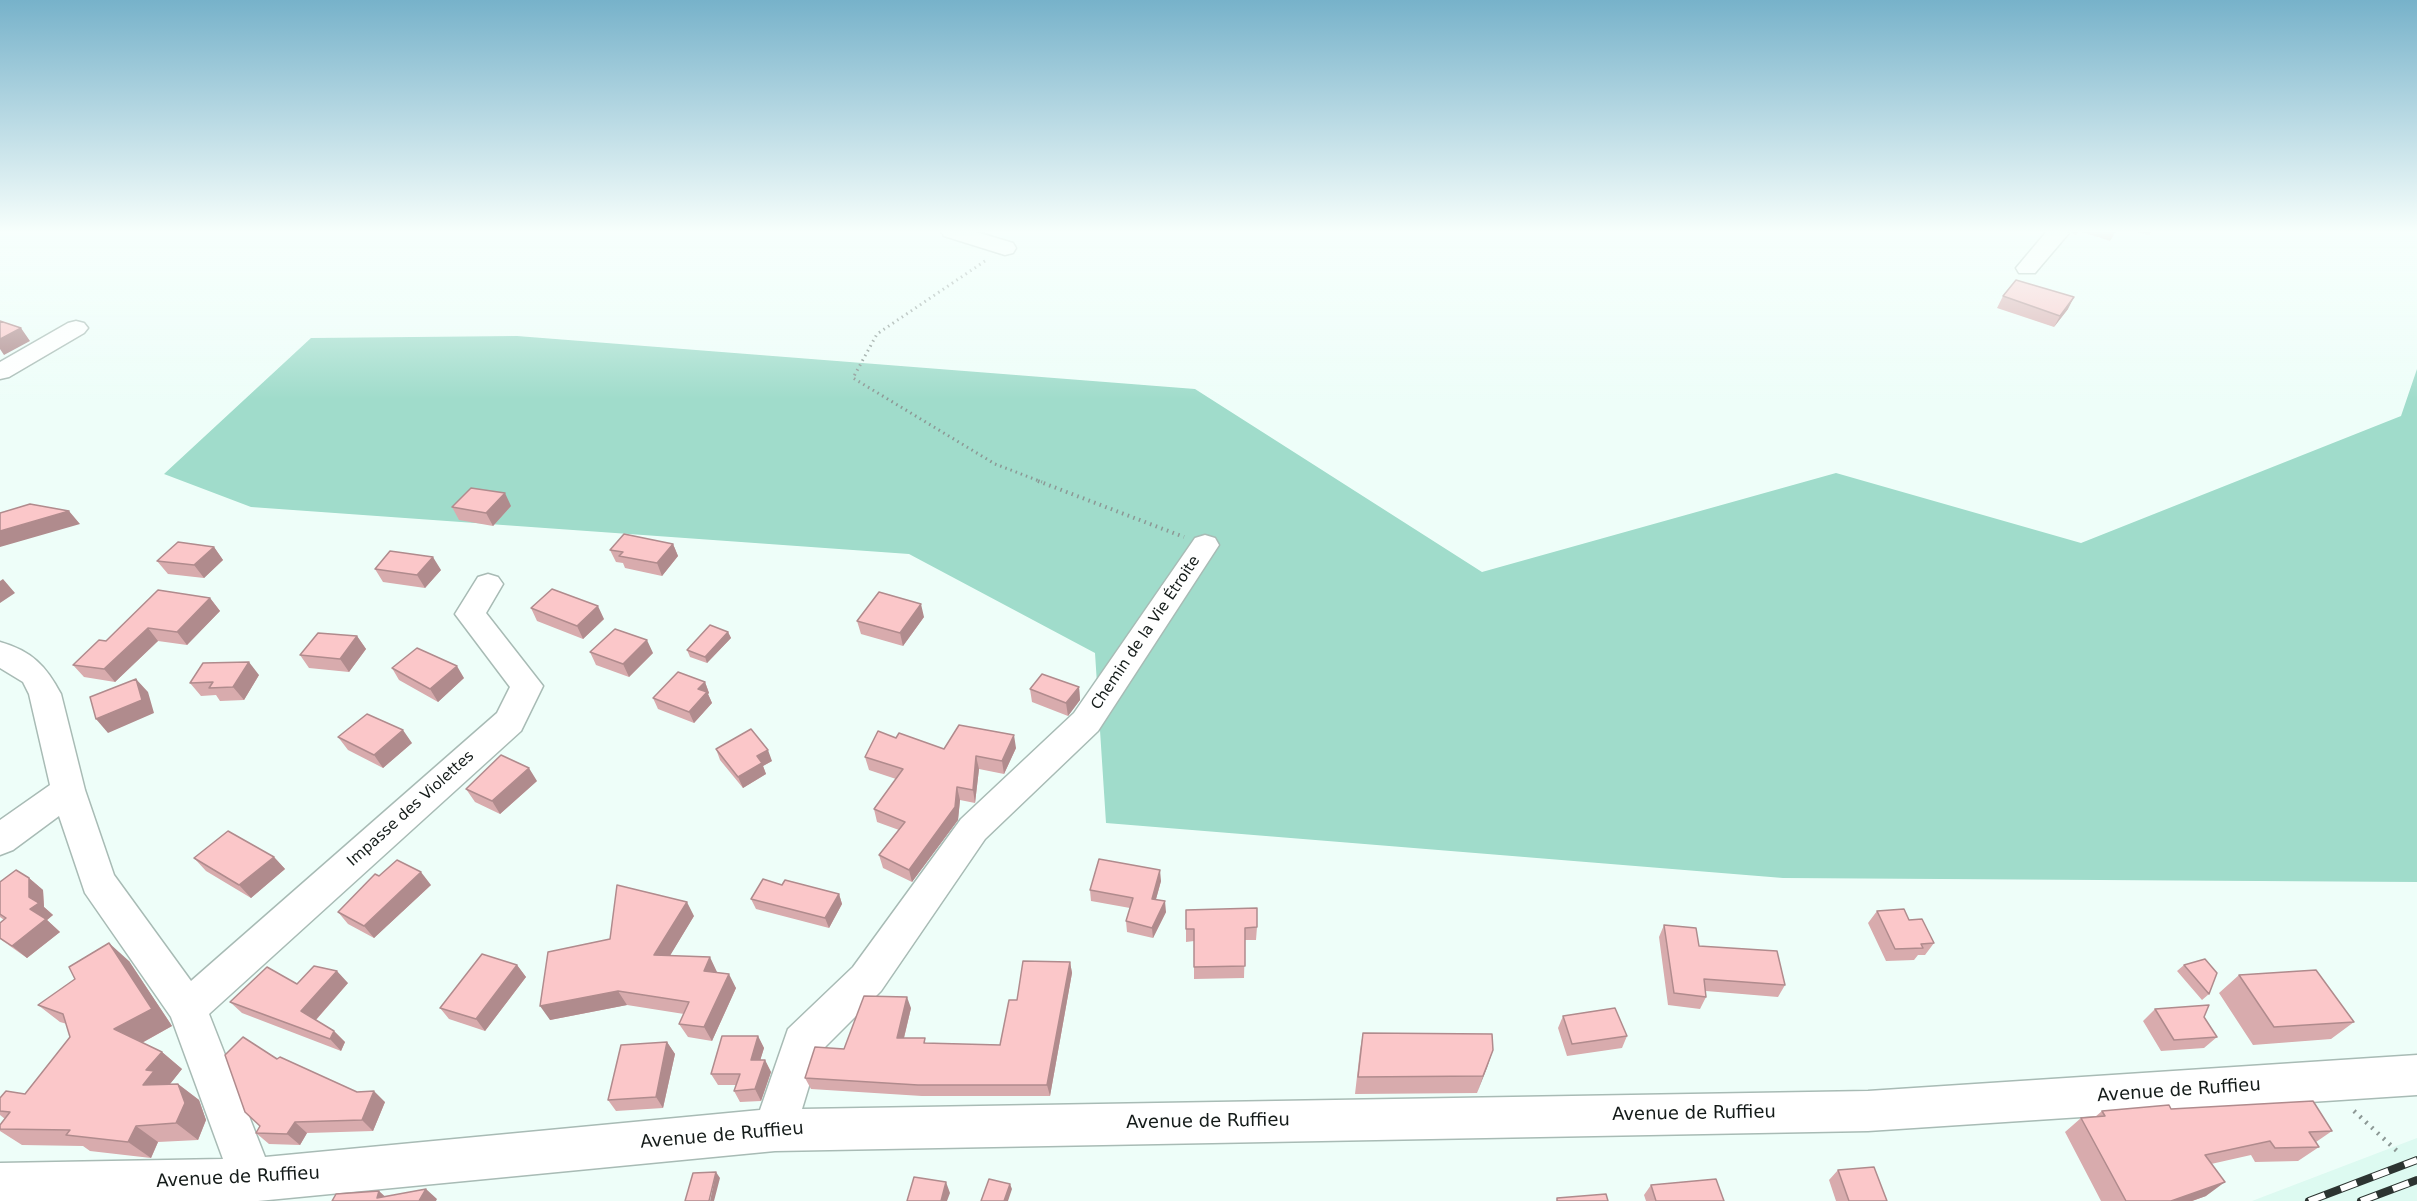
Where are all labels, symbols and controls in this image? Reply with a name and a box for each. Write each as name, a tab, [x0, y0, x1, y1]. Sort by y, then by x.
street label: Chemin de la Vie Étroite	[1088, 553, 1204, 713]
street label: Impasse des Violettes	[344, 747, 478, 871]
street label: Avenue de Ruffieu	[2097, 1075, 2261, 1107]
street label: Avenue de Ruffieu	[1612, 1102, 1776, 1126]
street label: Avenue de Ruffieu	[1126, 1110, 1290, 1134]
street label: Avenue de Ruffieu	[639, 1118, 805, 1154]
street label: Avenue de Ruffieu	[156, 1163, 320, 1193]

